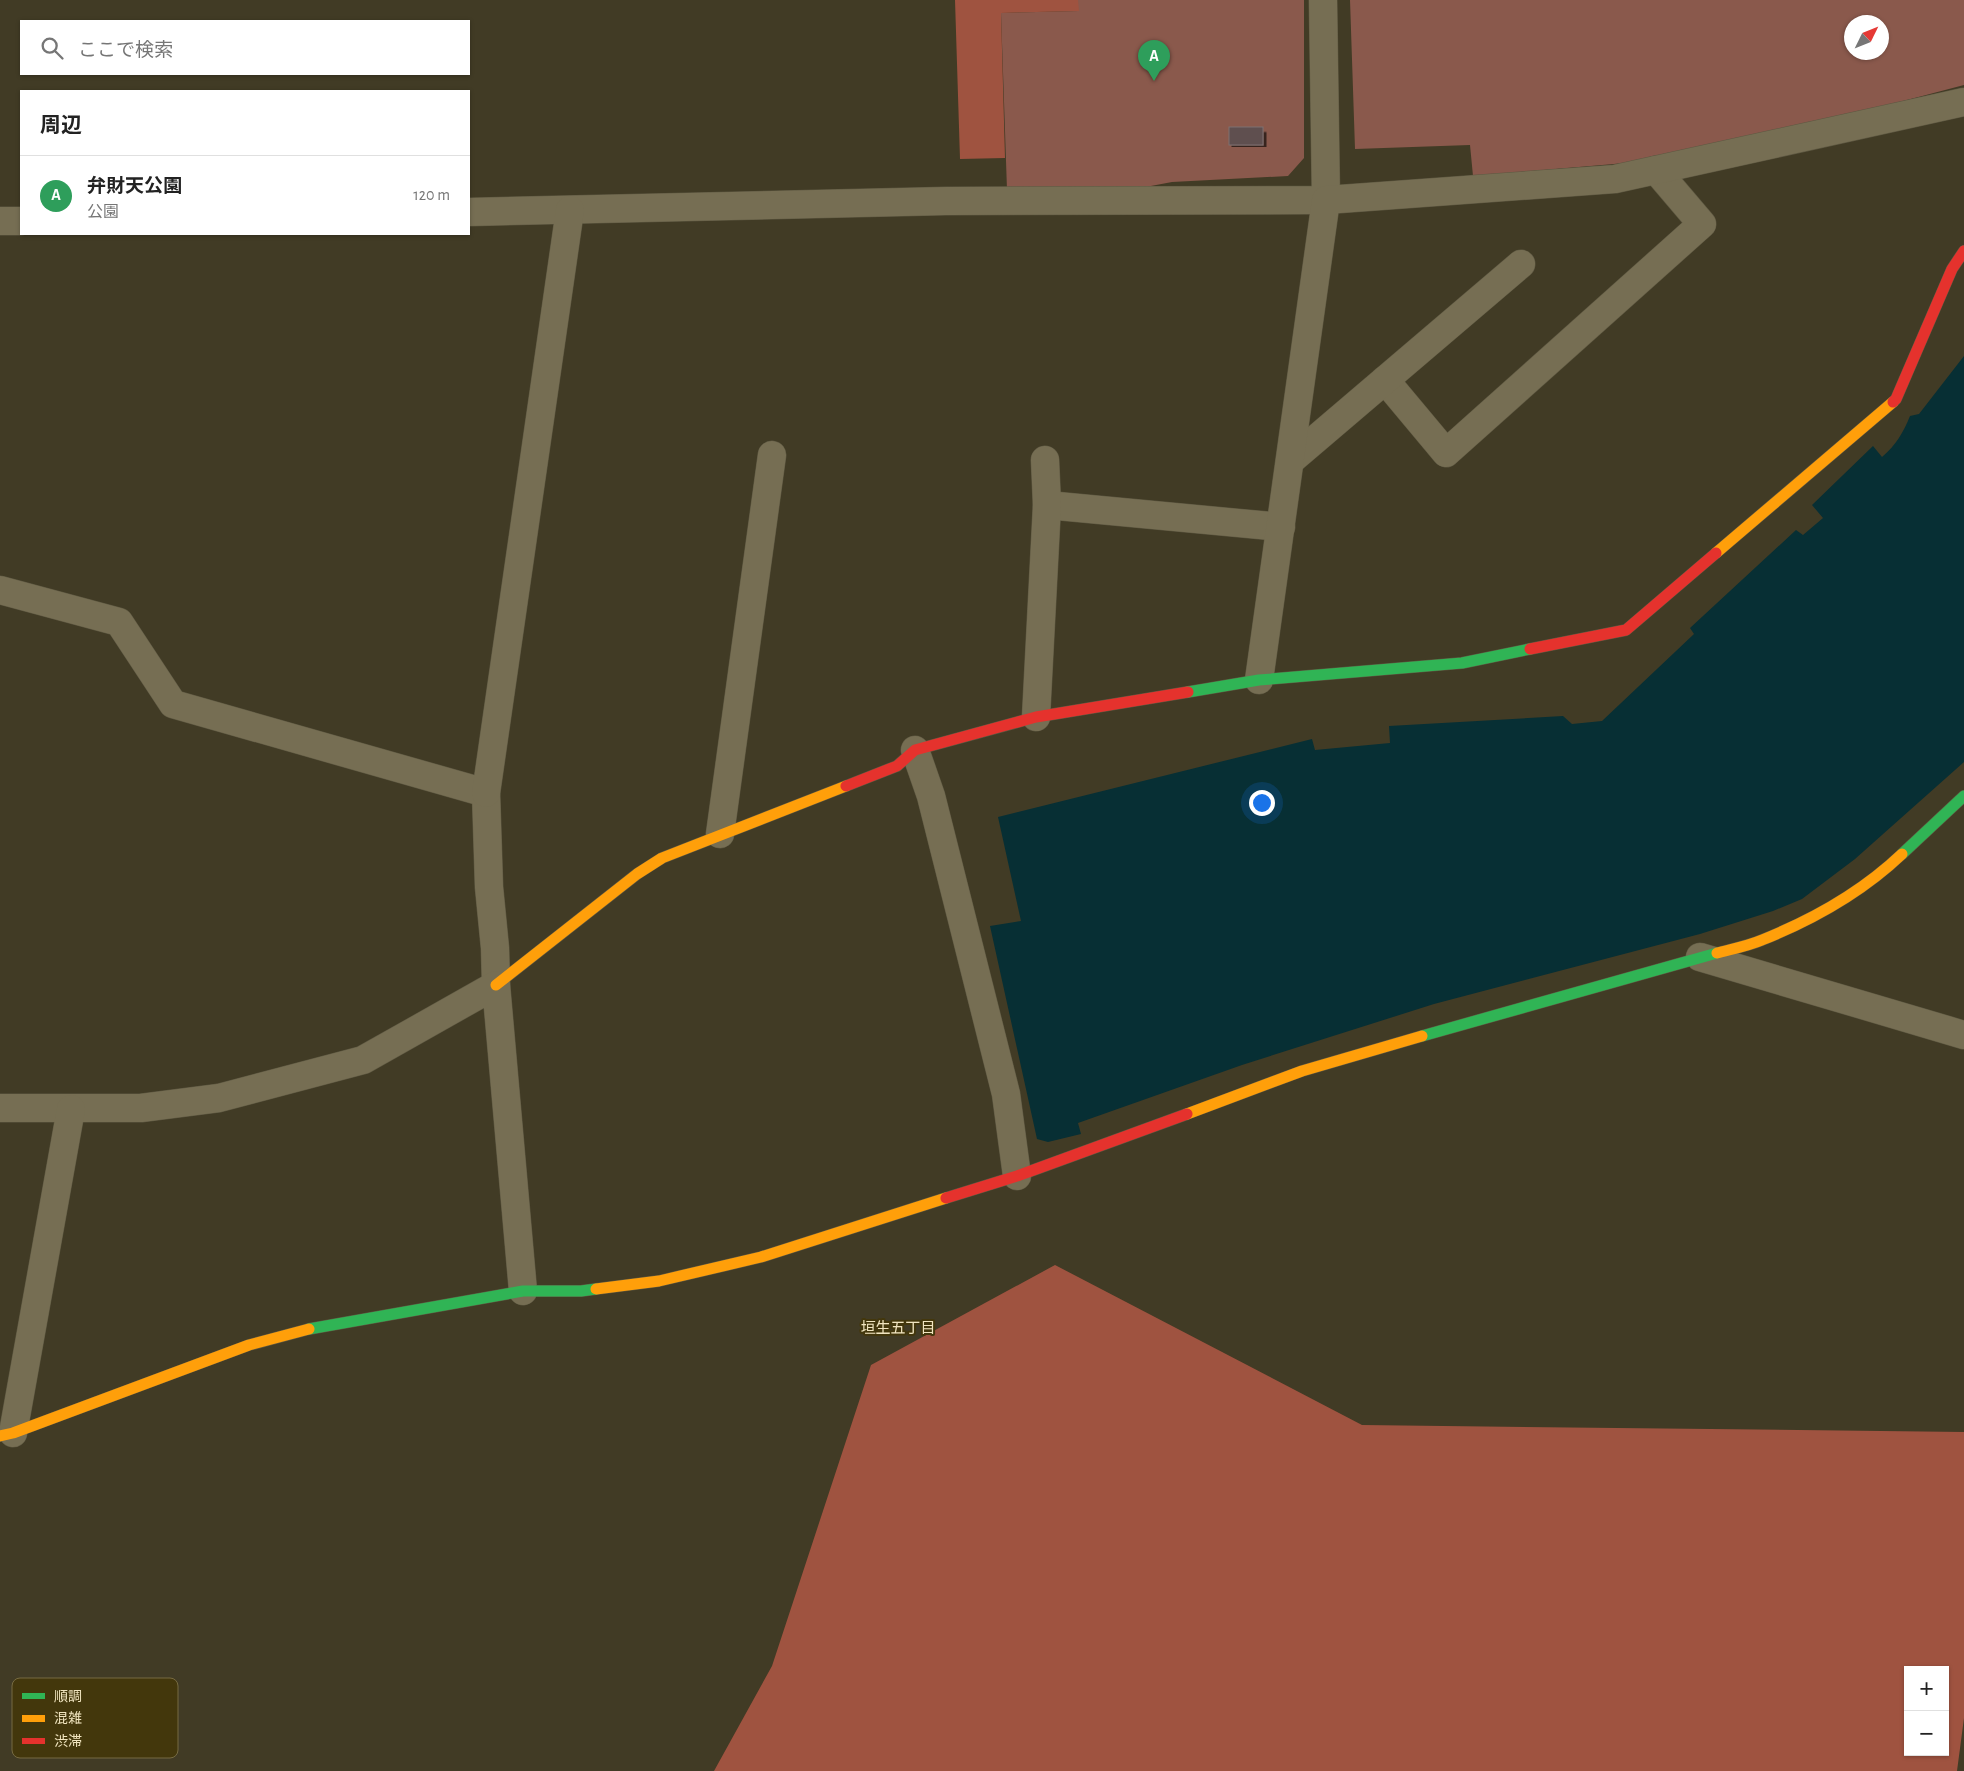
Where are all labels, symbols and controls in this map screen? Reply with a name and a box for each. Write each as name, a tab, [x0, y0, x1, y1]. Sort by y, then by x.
north arrow	[1844, 15, 1889, 60]
search box	[20, 20, 470, 75]
icon: search	[38, 34, 66, 62]
pin: A	[1138, 40, 1170, 81]
text: ここで検索	[78, 41, 173, 60]
text: 周辺	[40, 115, 82, 136]
text: 弁財天公園	[87, 177, 182, 196]
text: A	[51, 187, 61, 203]
text: 120 m	[413, 187, 450, 203]
text: 公園	[87, 204, 119, 220]
your location	[1249, 790, 1275, 816]
district label: 垣生五丁目	[860, 1320, 936, 1336]
map controls	[1904, 1666, 1949, 1756]
button: +	[1904, 1666, 1949, 1711]
legend	[12, 1678, 178, 1758]
text: 順調	[54, 1690, 82, 1704]
text: 混雑	[54, 1710, 82, 1726]
button: −	[1904, 1711, 1949, 1756]
text: 渋滞	[54, 1734, 82, 1749]

